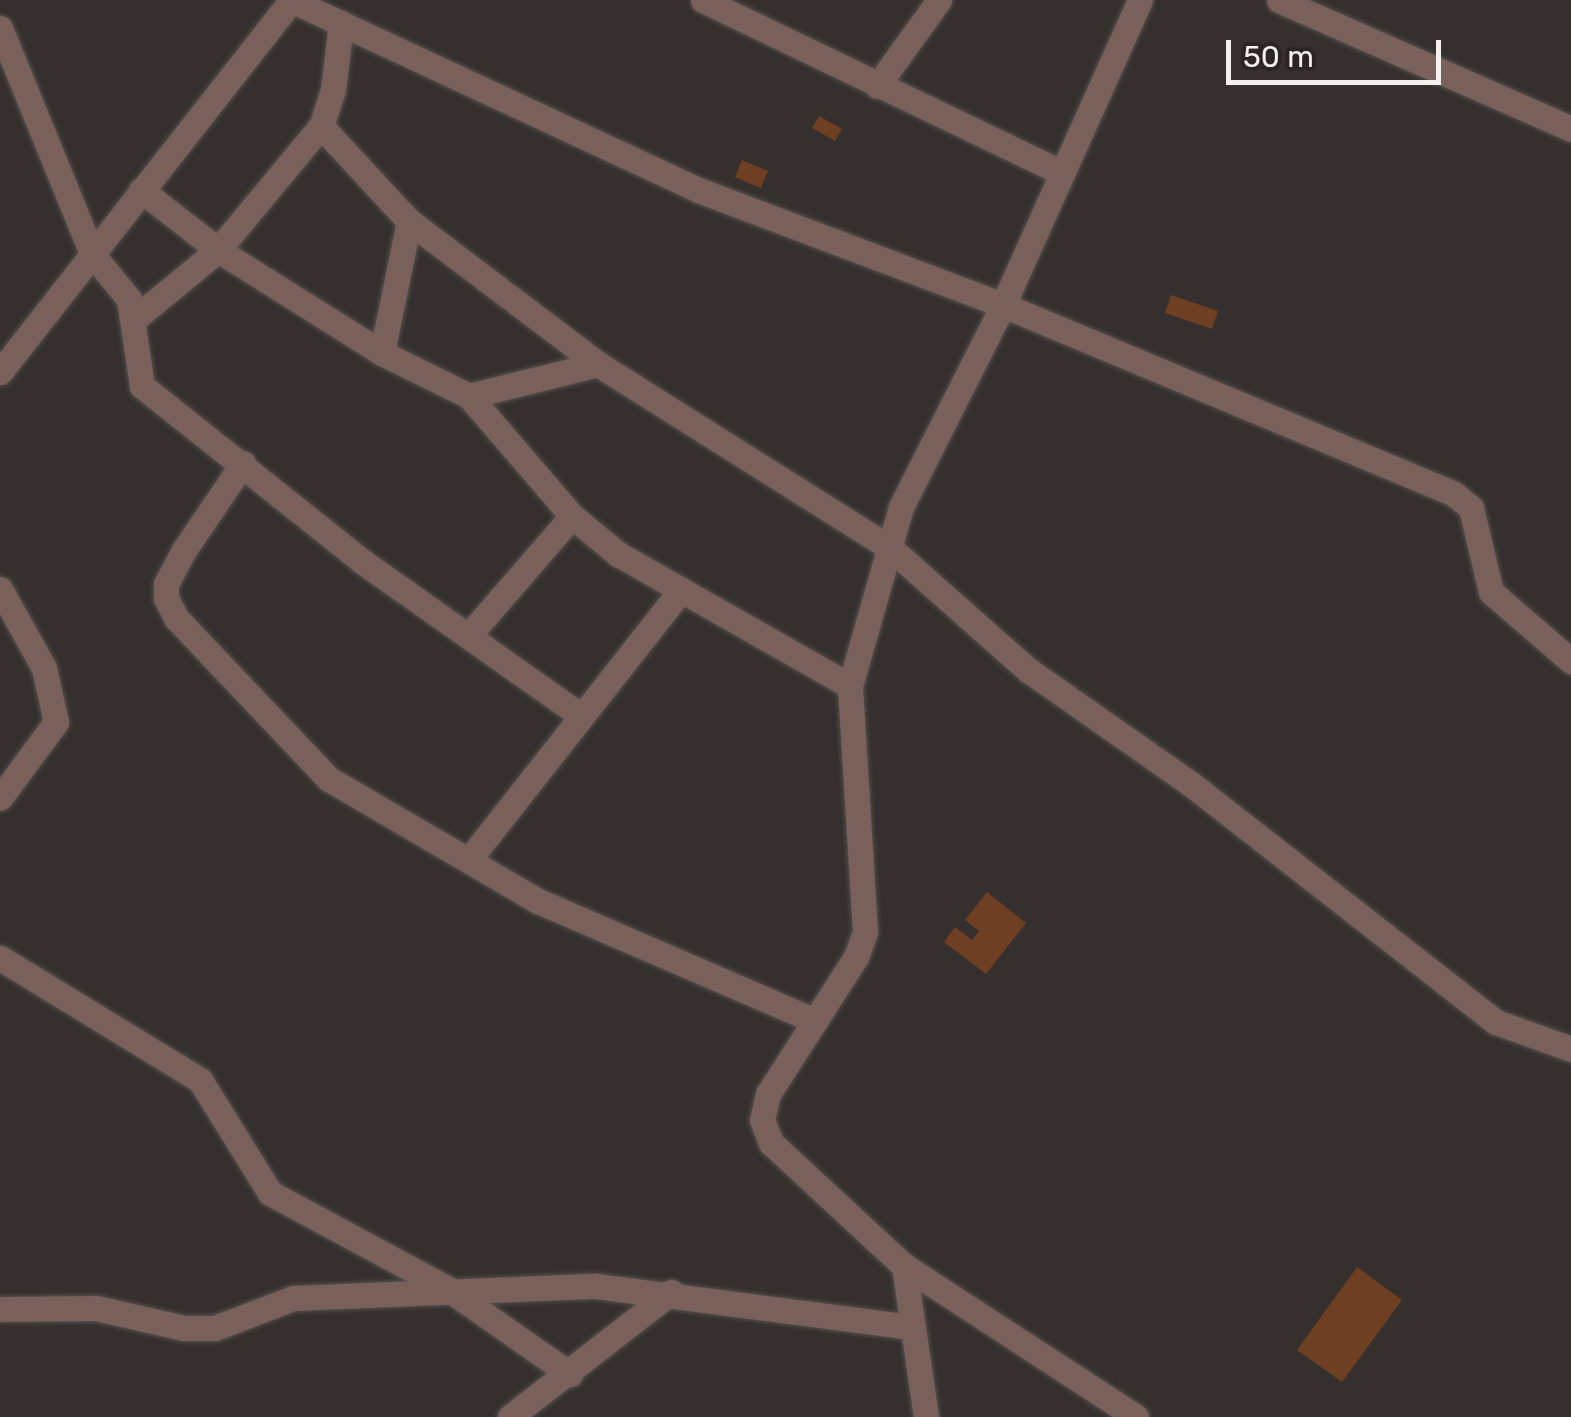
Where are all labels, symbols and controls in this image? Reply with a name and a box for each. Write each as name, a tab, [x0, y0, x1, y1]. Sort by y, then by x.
scale bar	[1231, 20, 1446, 82]
text: 50 m	[1243, 39, 1314, 75]

